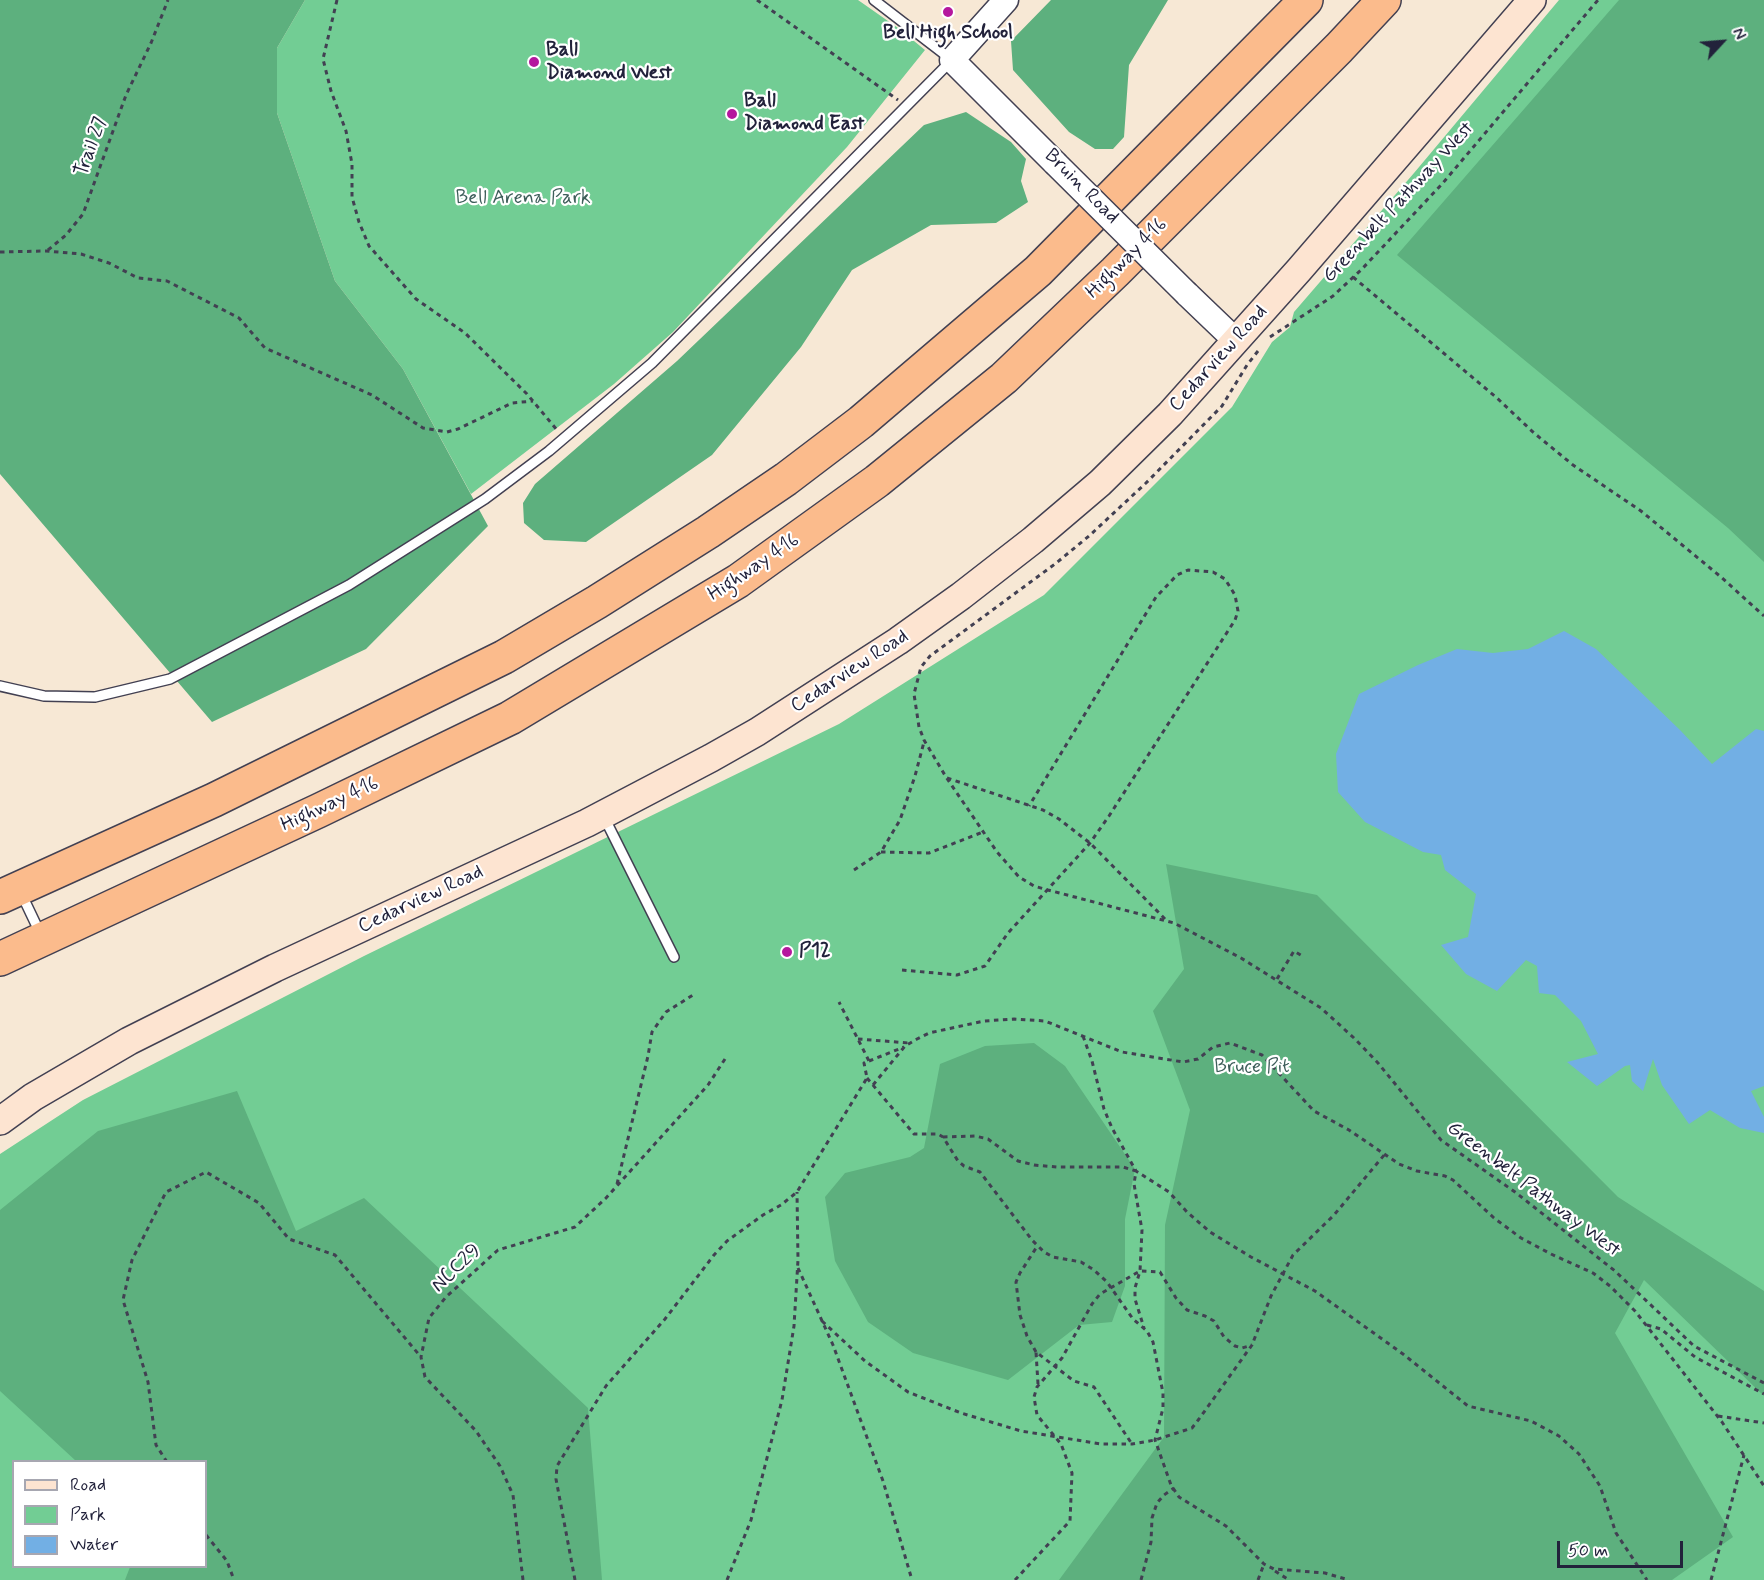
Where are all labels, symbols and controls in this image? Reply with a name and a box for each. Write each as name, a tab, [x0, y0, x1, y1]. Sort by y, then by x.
marker: Bell High School	[941, 5, 955, 19]
north arrow	[1692, 12, 1752, 72]
place label: Bell High School	[883, 22, 1013, 46]
text: N	[1727, 24, 1750, 43]
place label: Ball Diamond West	[546, 39, 672, 86]
marker: Ball Diamond West	[527, 55, 541, 69]
place label: Ball Diamond East	[744, 90, 864, 137]
marker: Ball Diamond East	[725, 107, 739, 121]
street label: Trail 27	[70, 114, 114, 180]
street label: Greenbelt Pathway West	[1318, 118, 1480, 288]
street label: Bruin Road	[1038, 144, 1124, 230]
park label: Bell Arena Park	[455, 187, 591, 211]
street label: Highway 416	[1081, 213, 1173, 305]
street label: Cedarview Road	[1165, 301, 1273, 417]
street label: Highway 416	[704, 529, 804, 607]
street label: Cedarview Road	[787, 625, 913, 719]
street label: Highway 416	[277, 772, 383, 838]
street label: Cedarview Road	[355, 861, 487, 939]
place label: P12	[799, 940, 830, 964]
marker: P12	[780, 945, 794, 959]
park label: Bruce Pit	[1214, 1056, 1290, 1080]
street label: Greenbelt Pathway West	[1441, 1117, 1625, 1263]
street label: NCC29	[427, 1240, 487, 1298]
legend	[12, 1460, 207, 1568]
text: Road	[70, 1473, 106, 1497]
text: Park	[70, 1503, 106, 1527]
scale bar	[1560, 1529, 1686, 1567]
text: Water	[70, 1533, 118, 1557]
text: 50 m	[1568, 1539, 1608, 1563]

